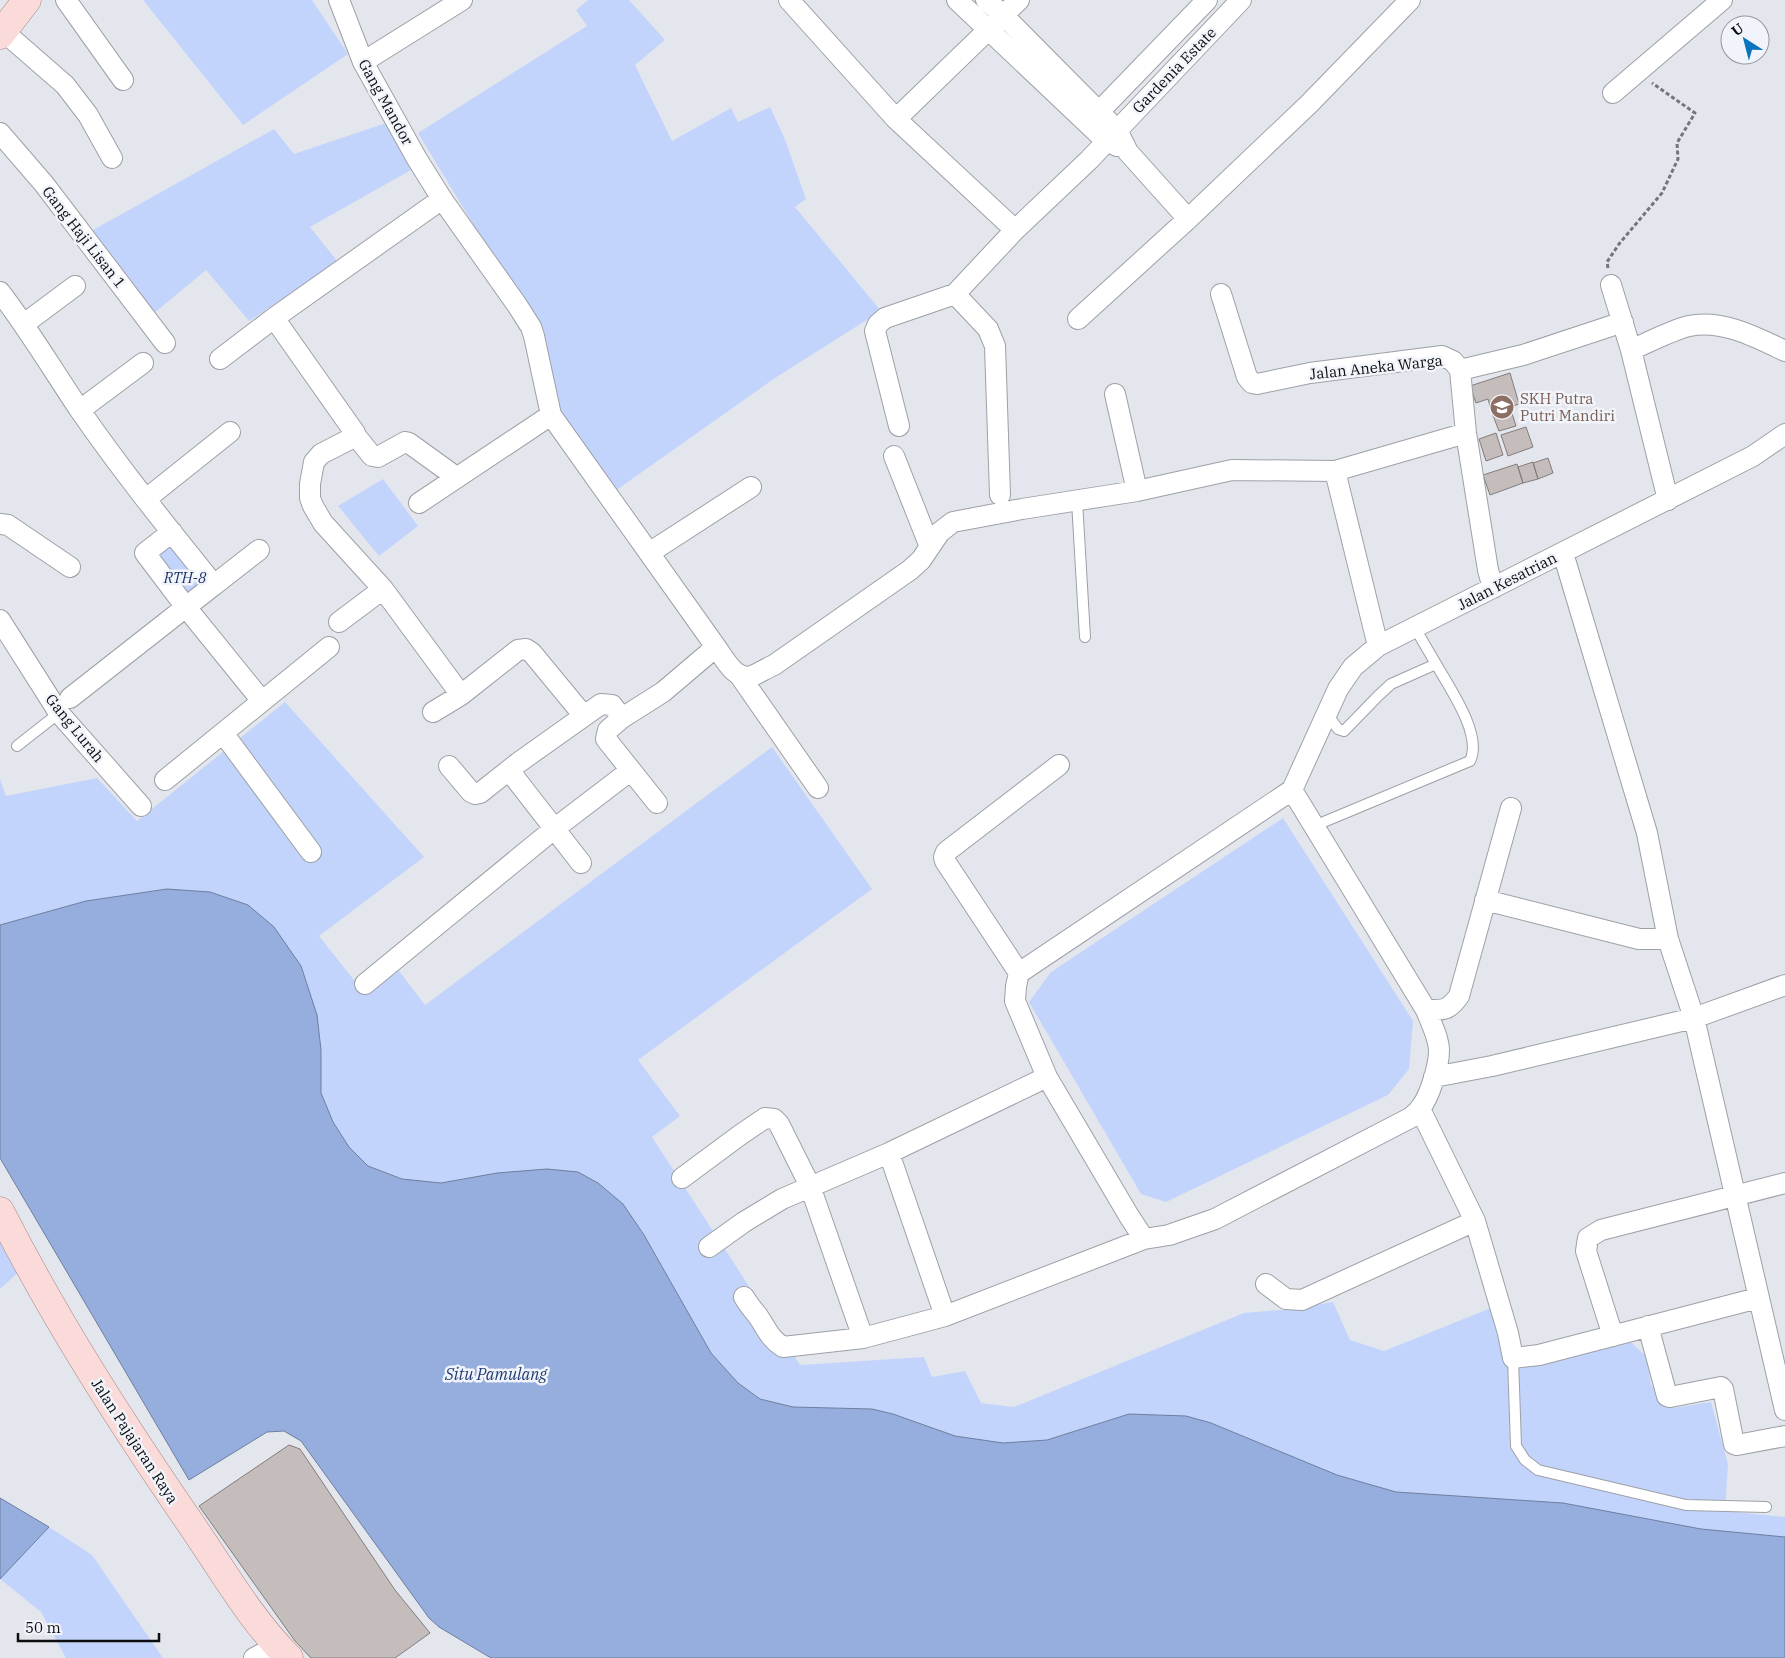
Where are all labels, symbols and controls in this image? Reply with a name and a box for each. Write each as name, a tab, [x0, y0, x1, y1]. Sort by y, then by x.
north arrow	[1720, 15, 1770, 65]
text: U	[1728, 19, 1747, 40]
street label: Gardenia Estate	[1128, 23, 1220, 117]
street label: Gang Mandor	[355, 56, 418, 149]
street label: Gang Haji Lisan 1	[38, 182, 130, 292]
street label: Jalan Aneka Warga	[1308, 351, 1444, 383]
place label: SKH Putra Putri Mandiri	[1520, 389, 1615, 425]
school or university icon: SKH Putra Putri Mandiri	[1489, 394, 1515, 420]
street label: Jalan Kesatrian	[1454, 548, 1560, 614]
park label: RTH-8	[163, 568, 207, 587]
street label: Gang Lurah	[42, 690, 108, 766]
water label: Situ Pamulang	[444, 1364, 547, 1384]
street label: Jalan Pajajaran Raya	[87, 1375, 183, 1507]
scale bar	[18, 1610, 159, 1642]
text: 50 m	[25, 1618, 61, 1637]

